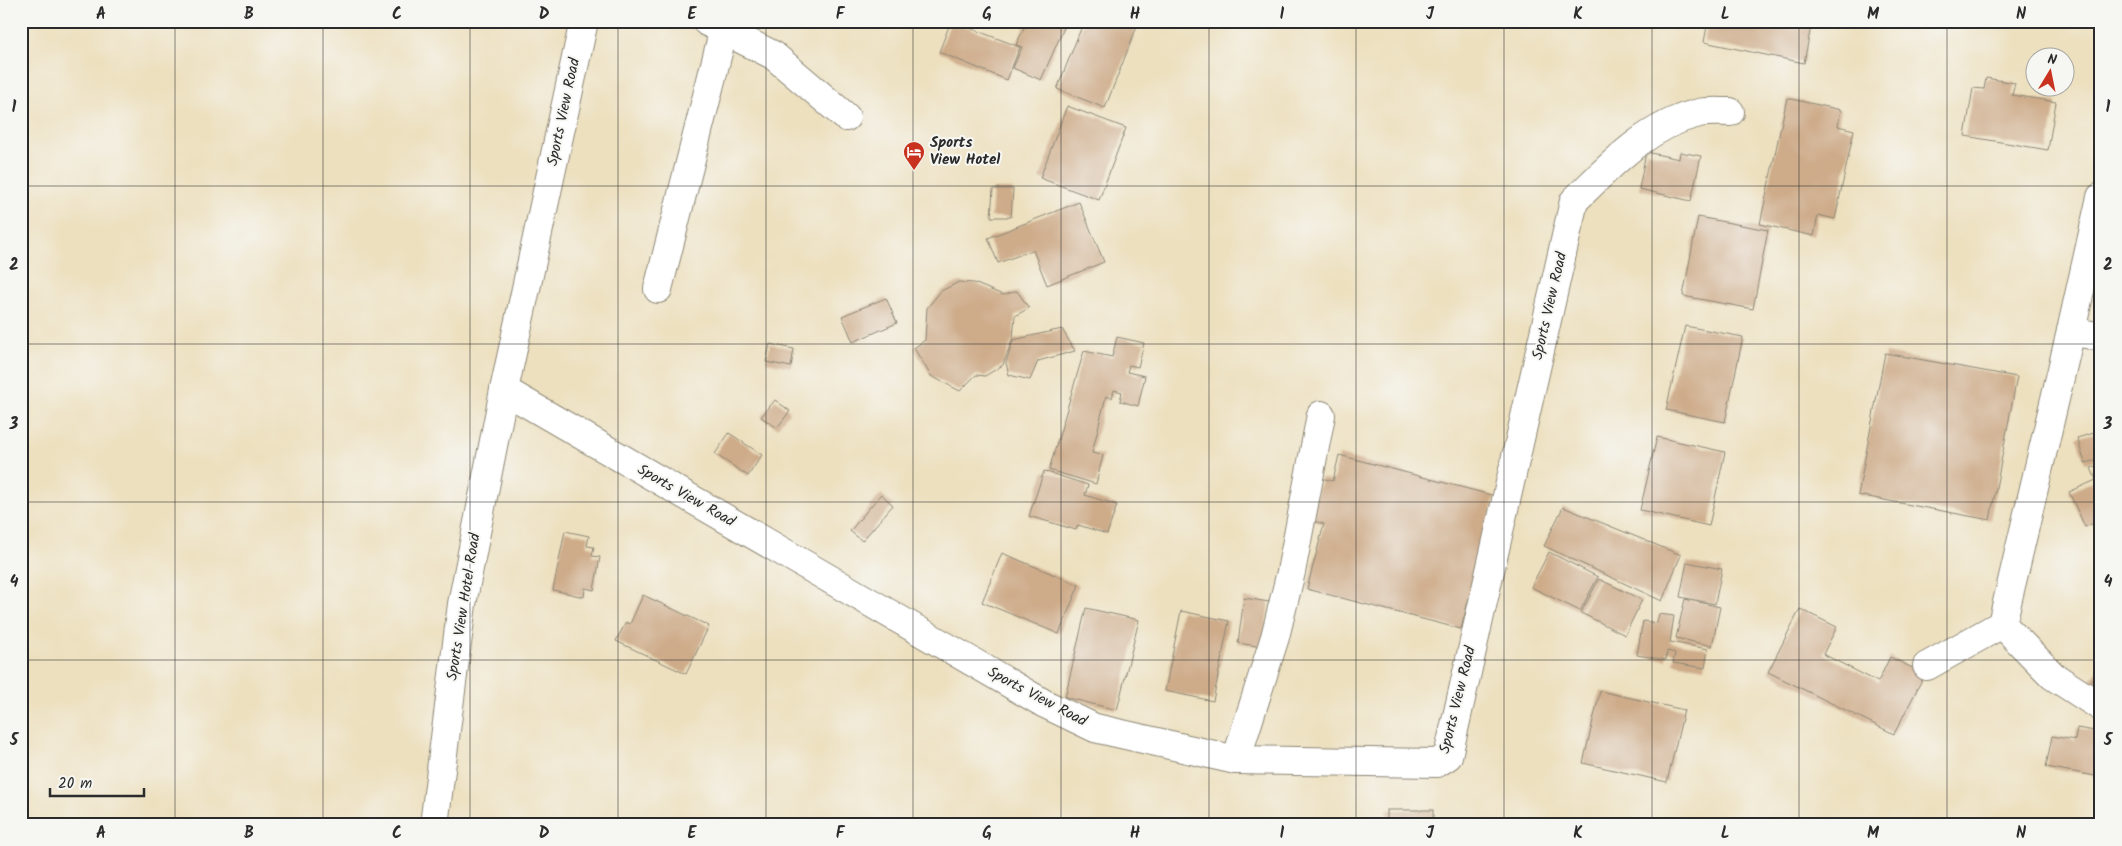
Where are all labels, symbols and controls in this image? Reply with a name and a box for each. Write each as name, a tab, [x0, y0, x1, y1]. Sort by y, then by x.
text: A	[96, 2, 106, 27]
text: B	[244, 2, 254, 27]
text: C	[392, 2, 402, 27]
text: D	[539, 2, 550, 27]
text: E	[688, 2, 698, 27]
text: F	[836, 2, 846, 27]
text: G	[982, 2, 992, 27]
text: H	[1130, 2, 1140, 27]
text: I	[1280, 2, 1285, 27]
text: J	[1426, 2, 1435, 27]
text: K	[1573, 2, 1583, 27]
text: L	[1721, 2, 1729, 27]
text: M	[1867, 2, 1880, 27]
text: N	[2016, 2, 2026, 27]
north arrow	[2024, 48, 2074, 98]
text: N	[2046, 49, 2059, 72]
street label: Sports View Road	[541, 55, 587, 168]
text: 1	[12, 95, 17, 120]
text: 1	[2106, 95, 2111, 120]
place label: Sports View Hotel	[930, 131, 1000, 172]
hotel icon: Sports View Hotel	[902, 140, 926, 171]
street label: Sports View Road	[1526, 249, 1574, 362]
text: 2	[9, 253, 19, 278]
text: 2	[2103, 253, 2113, 278]
text: 3	[9, 412, 19, 437]
text: 3	[2103, 412, 2113, 437]
street label: Sports View Road	[633, 458, 740, 534]
street label: Sports View Hotel Road	[441, 531, 488, 682]
text: 4	[10, 570, 19, 595]
text: 4	[2104, 570, 2113, 595]
street label: Sports View Road	[1433, 643, 1483, 756]
street label: Sports View Road	[983, 661, 1091, 734]
text: 5	[9, 728, 20, 753]
text: 5	[2103, 728, 2114, 753]
scale bar	[50, 766, 144, 798]
text: 20 m	[58, 772, 92, 796]
text: A	[96, 821, 106, 846]
text: B	[244, 821, 254, 846]
text: C	[392, 821, 402, 846]
text: D	[539, 821, 550, 846]
text: E	[688, 821, 698, 846]
text: F	[836, 821, 846, 846]
text: G	[982, 821, 992, 846]
text: H	[1130, 821, 1140, 846]
text: I	[1280, 821, 1285, 846]
text: J	[1426, 821, 1435, 846]
text: K	[1573, 821, 1583, 846]
text: L	[1721, 821, 1729, 846]
text: M	[1867, 821, 1880, 846]
text: N	[2016, 821, 2026, 846]

